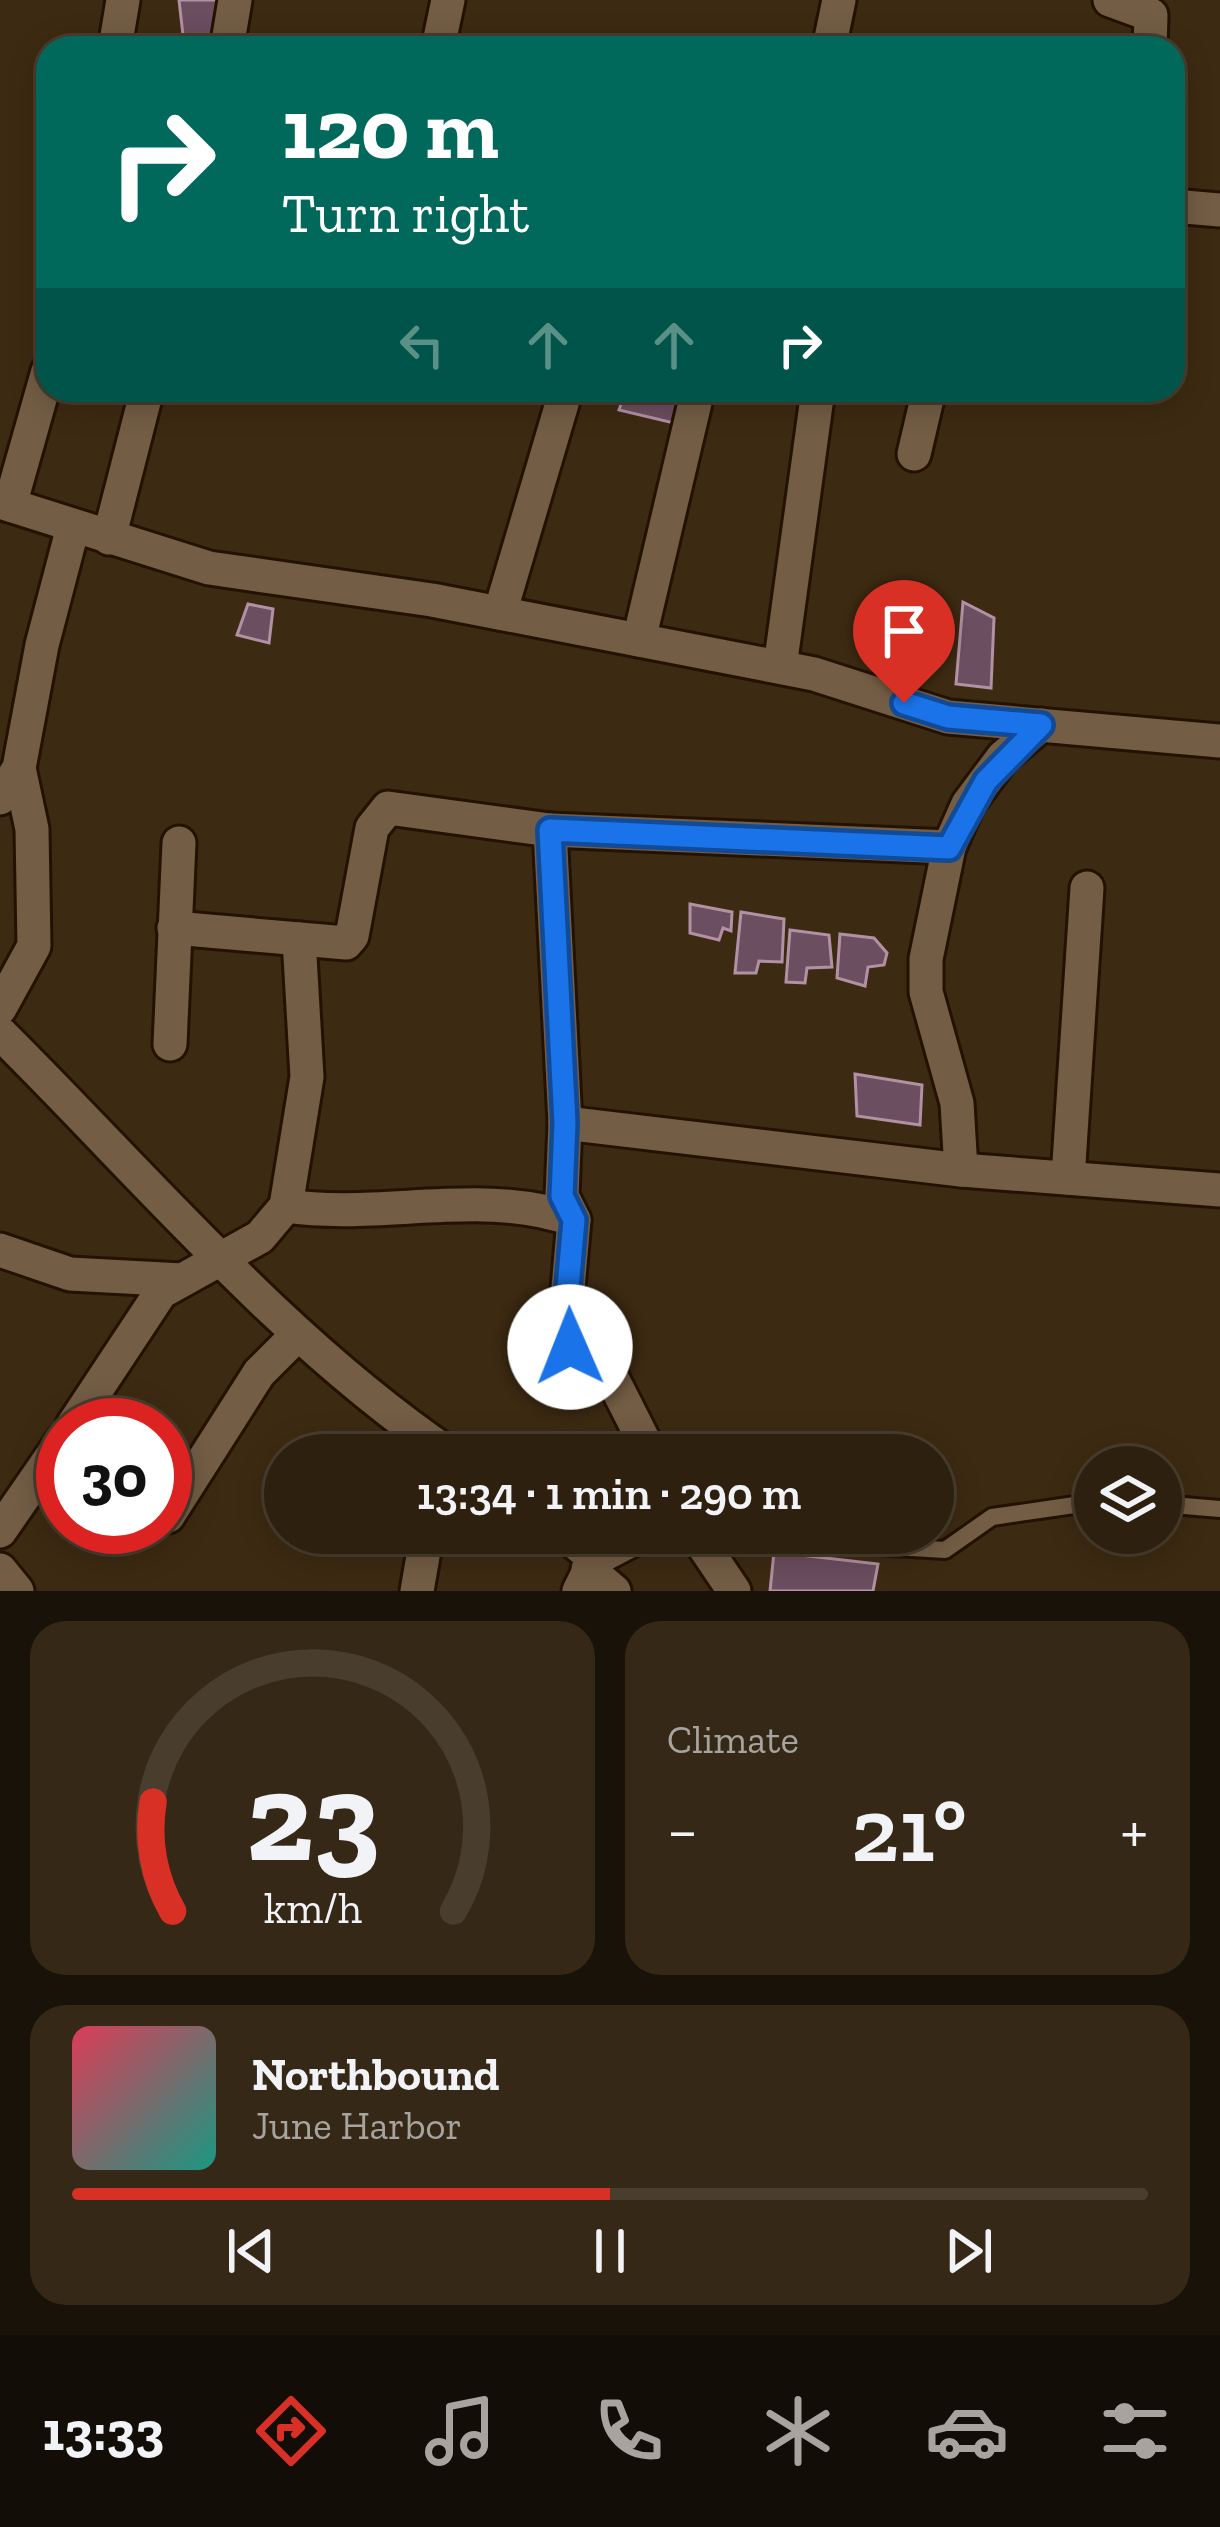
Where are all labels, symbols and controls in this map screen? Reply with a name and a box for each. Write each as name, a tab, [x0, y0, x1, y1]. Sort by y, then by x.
text: 120 m	[282, 79, 499, 180]
icon: right	[84, 84, 240, 240]
text: Turn right	[282, 181, 529, 246]
icon: left	[389, 312, 455, 378]
icon: ahead	[515, 312, 581, 378]
icon: ahead	[641, 312, 707, 378]
icon: right	[767, 312, 833, 378]
pin	[853, 580, 955, 703]
icon: arrive	[871, 598, 937, 664]
position arrow	[507, 1284, 633, 1410]
speed limit sign: 30	[36, 1398, 192, 1554]
map controls	[1074, 1446, 1182, 1554]
button: layers	[1074, 1446, 1182, 1554]
text: 13:34 · 1 min · 290 m	[417, 1467, 801, 1521]
text: Climate	[667, 1716, 799, 1763]
text: 23	[246, 1742, 379, 1892]
text: 21°	[851, 1776, 967, 1884]
text: −	[667, 1791, 698, 1870]
text: +	[1120, 1791, 1148, 1870]
text: km/h	[264, 1883, 361, 1934]
text: Northbound	[252, 2048, 500, 2102]
text: June Harbor	[252, 2102, 462, 2149]
icon: previous	[218, 2218, 284, 2284]
icon: pause	[577, 2218, 643, 2284]
icon: next	[936, 2218, 1002, 2284]
icon: directions	[249, 2389, 333, 2473]
icon: music	[418, 2389, 502, 2473]
icon: phone	[587, 2389, 671, 2473]
icon: climate	[756, 2389, 840, 2473]
icon: car	[925, 2389, 1009, 2473]
icon: filters	[1093, 2389, 1177, 2473]
text: 13:33	[42, 2399, 164, 2464]

